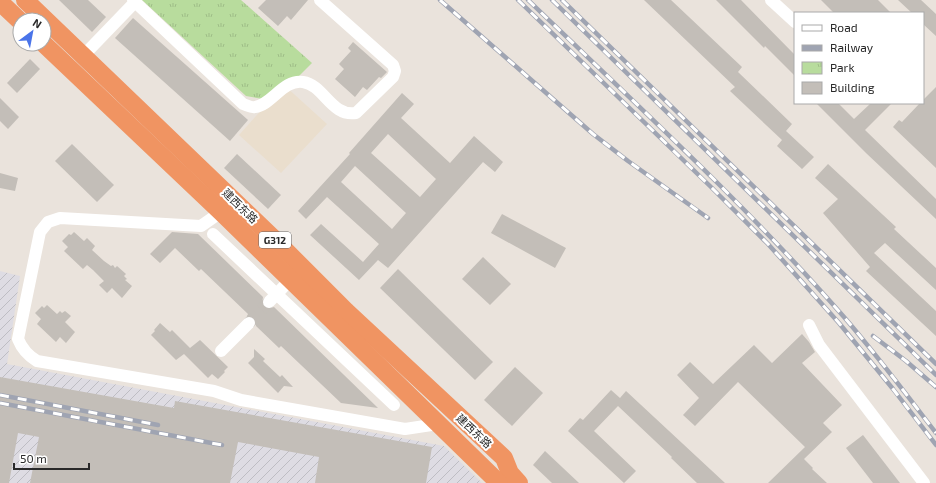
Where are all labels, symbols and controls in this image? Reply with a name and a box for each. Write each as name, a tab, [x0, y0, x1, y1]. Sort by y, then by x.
north arrow	[12, 12, 52, 52]
legend	[794, 12, 924, 104]
text: N	[31, 15, 44, 31]
text: Road	[830, 20, 858, 34]
text: Railway	[830, 40, 874, 54]
text: Park	[830, 60, 855, 74]
text: Building	[830, 80, 875, 94]
street label: 建西东路	[220, 186, 261, 226]
road number: G312	[259, 232, 291, 248]
street label: 建西东路	[454, 411, 495, 450]
scale bar	[14, 445, 89, 471]
text: 50 m	[20, 451, 47, 465]

